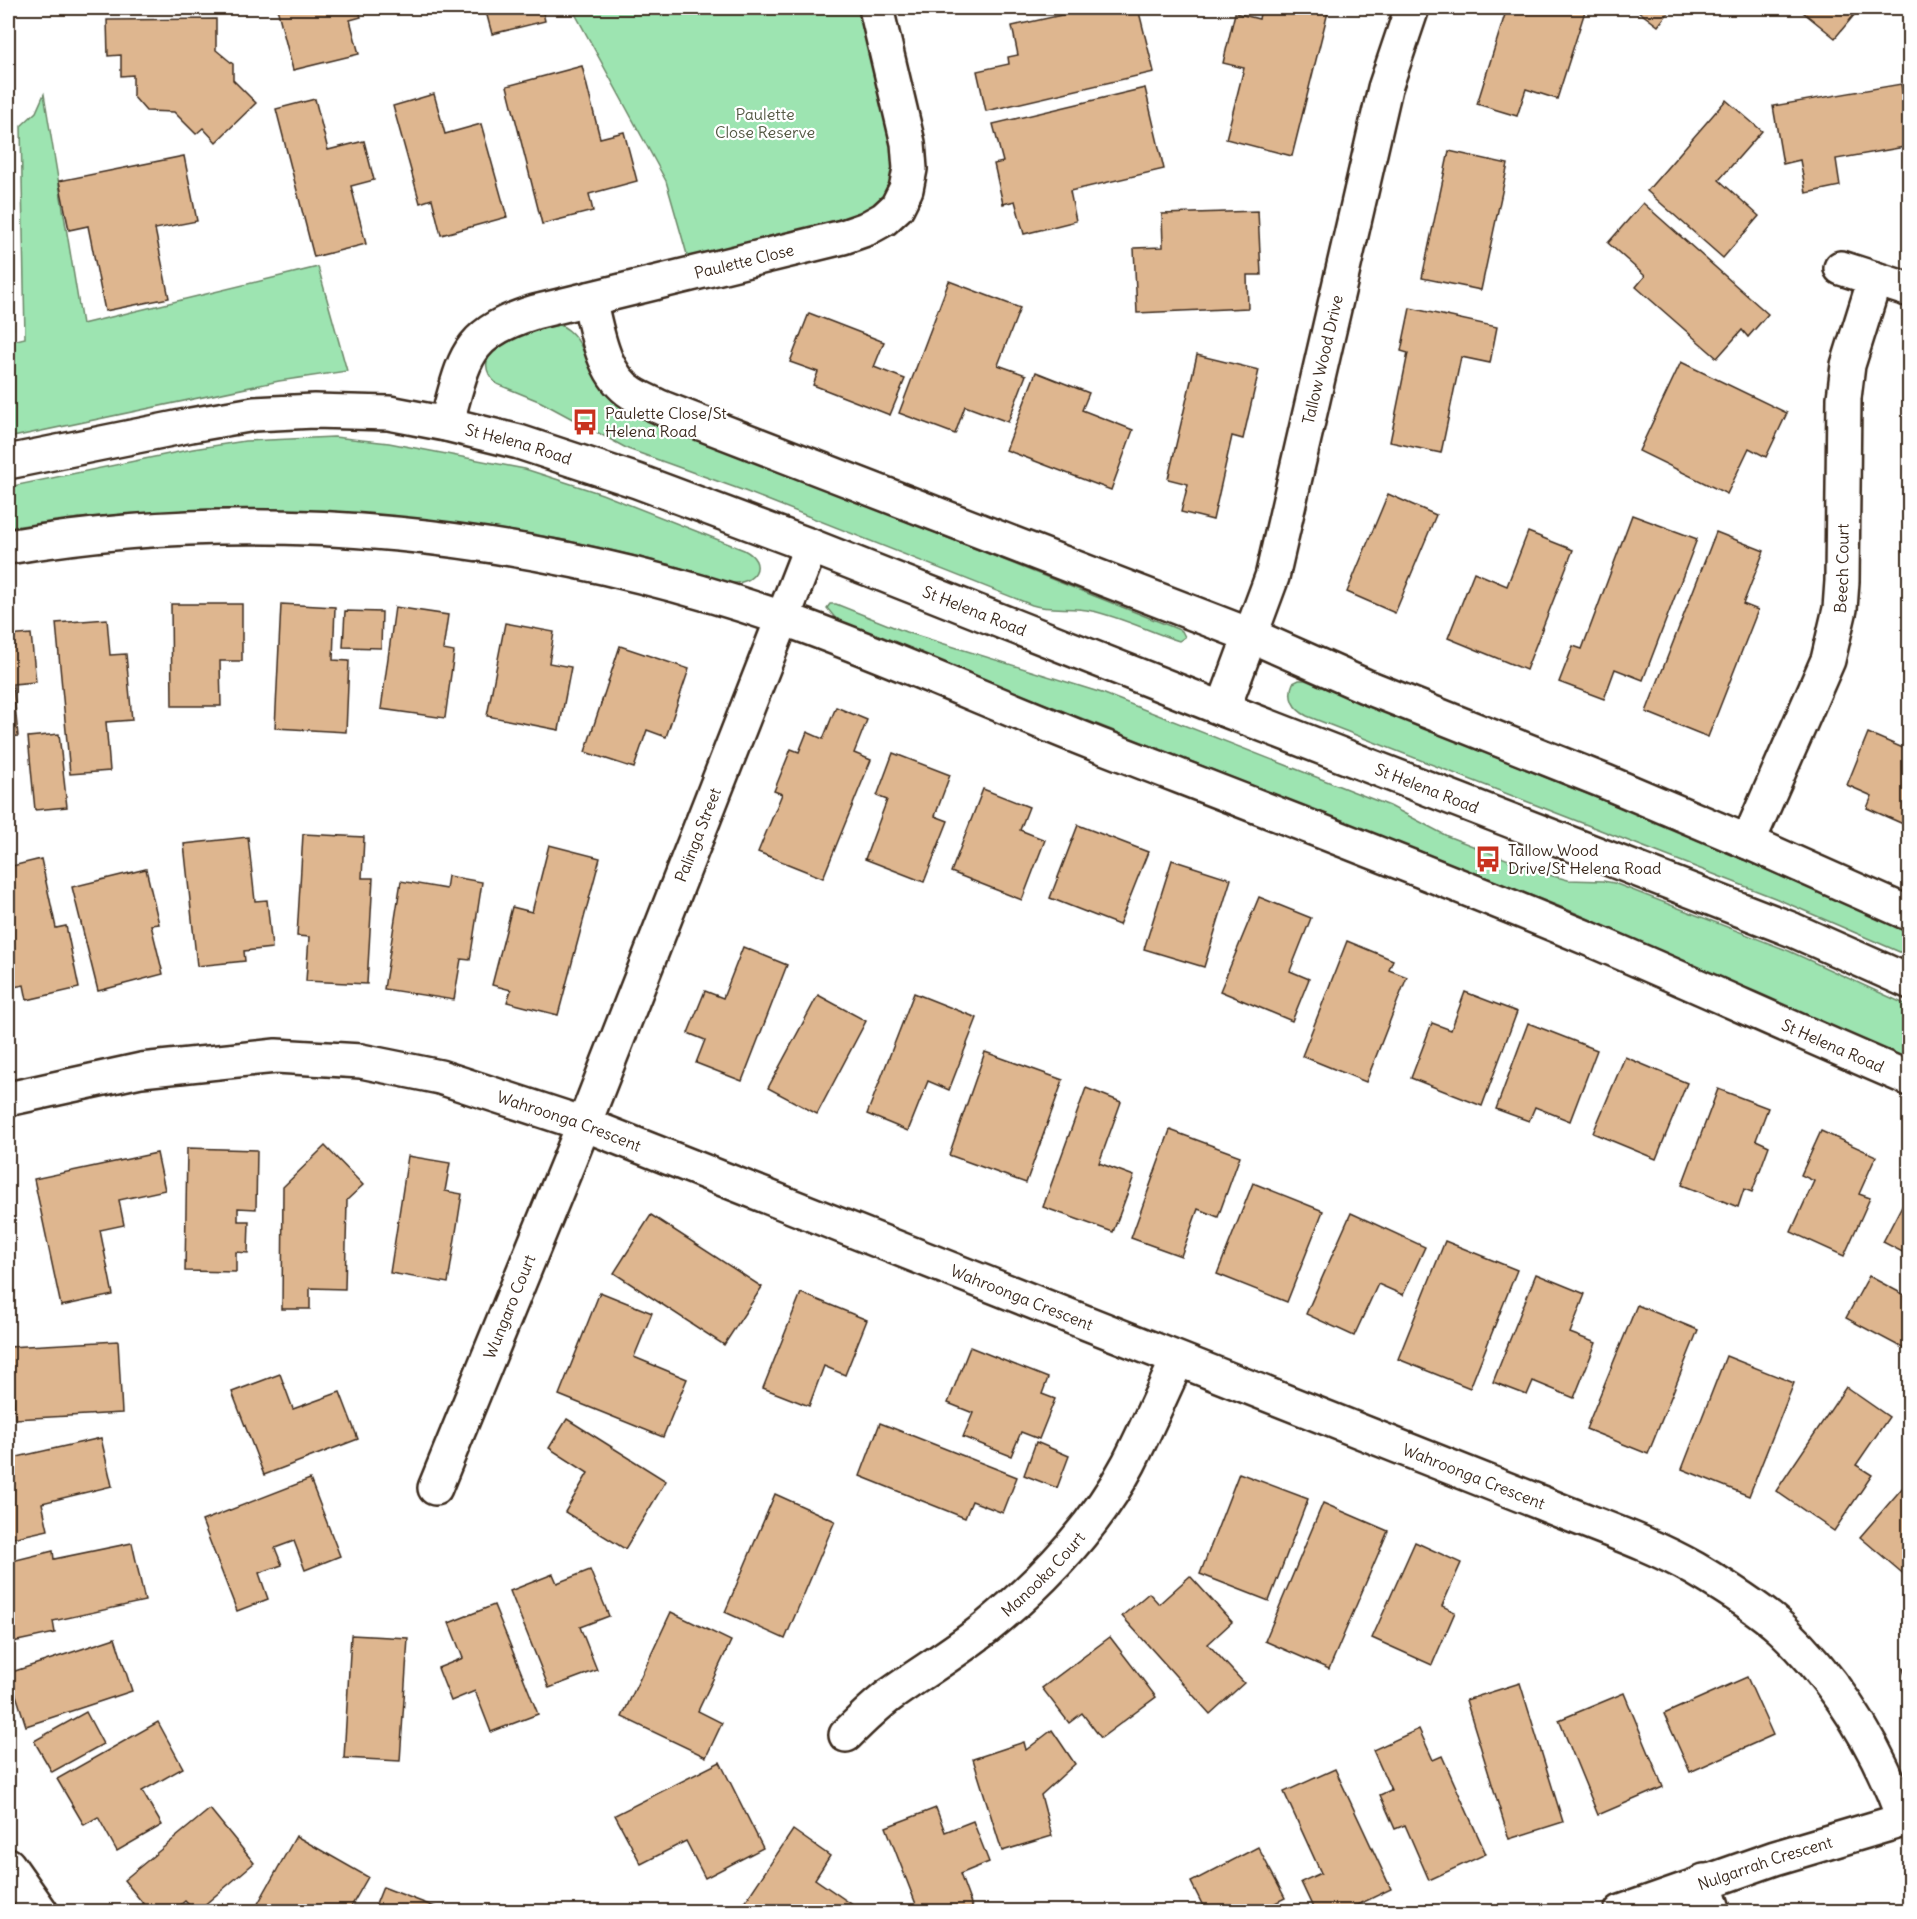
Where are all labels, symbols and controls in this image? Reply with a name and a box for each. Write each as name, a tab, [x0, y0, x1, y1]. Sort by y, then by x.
park label: Paulette Close Reserve	[715, 104, 815, 142]
street label: Paulette Close	[692, 239, 796, 283]
street label: Tallow Wood Drive	[1298, 293, 1347, 426]
place label: Paulette Close/St Helena Road	[605, 403, 727, 441]
bus stop icon: Paulette Close/St Helena Road	[570, 407, 600, 437]
street label: St Helena Road	[463, 419, 574, 469]
street label: Beech Court	[1830, 523, 1853, 614]
street label: St Helena Road	[920, 581, 1029, 640]
street label: St Helena Road	[1372, 759, 1482, 817]
street label: Palinga Street	[670, 784, 725, 885]
place label: Tallow Wood Drive/St Helena Road	[1508, 840, 1661, 878]
bus stop icon: Tallow Wood Drive/St Helena Road	[1473, 844, 1503, 874]
street label: St Helena Road	[1779, 1014, 1887, 1077]
street label: Wahroonga Crescent	[495, 1086, 645, 1156]
street label: Wungaro Court	[479, 1251, 540, 1362]
street label: Wahroonga Crescent	[948, 1260, 1096, 1335]
street label: Wahroonga Crescent	[1400, 1439, 1548, 1514]
street label: Manooka Court	[997, 1527, 1089, 1621]
street label: Nulgarrah Crescent	[1695, 1831, 1835, 1894]

